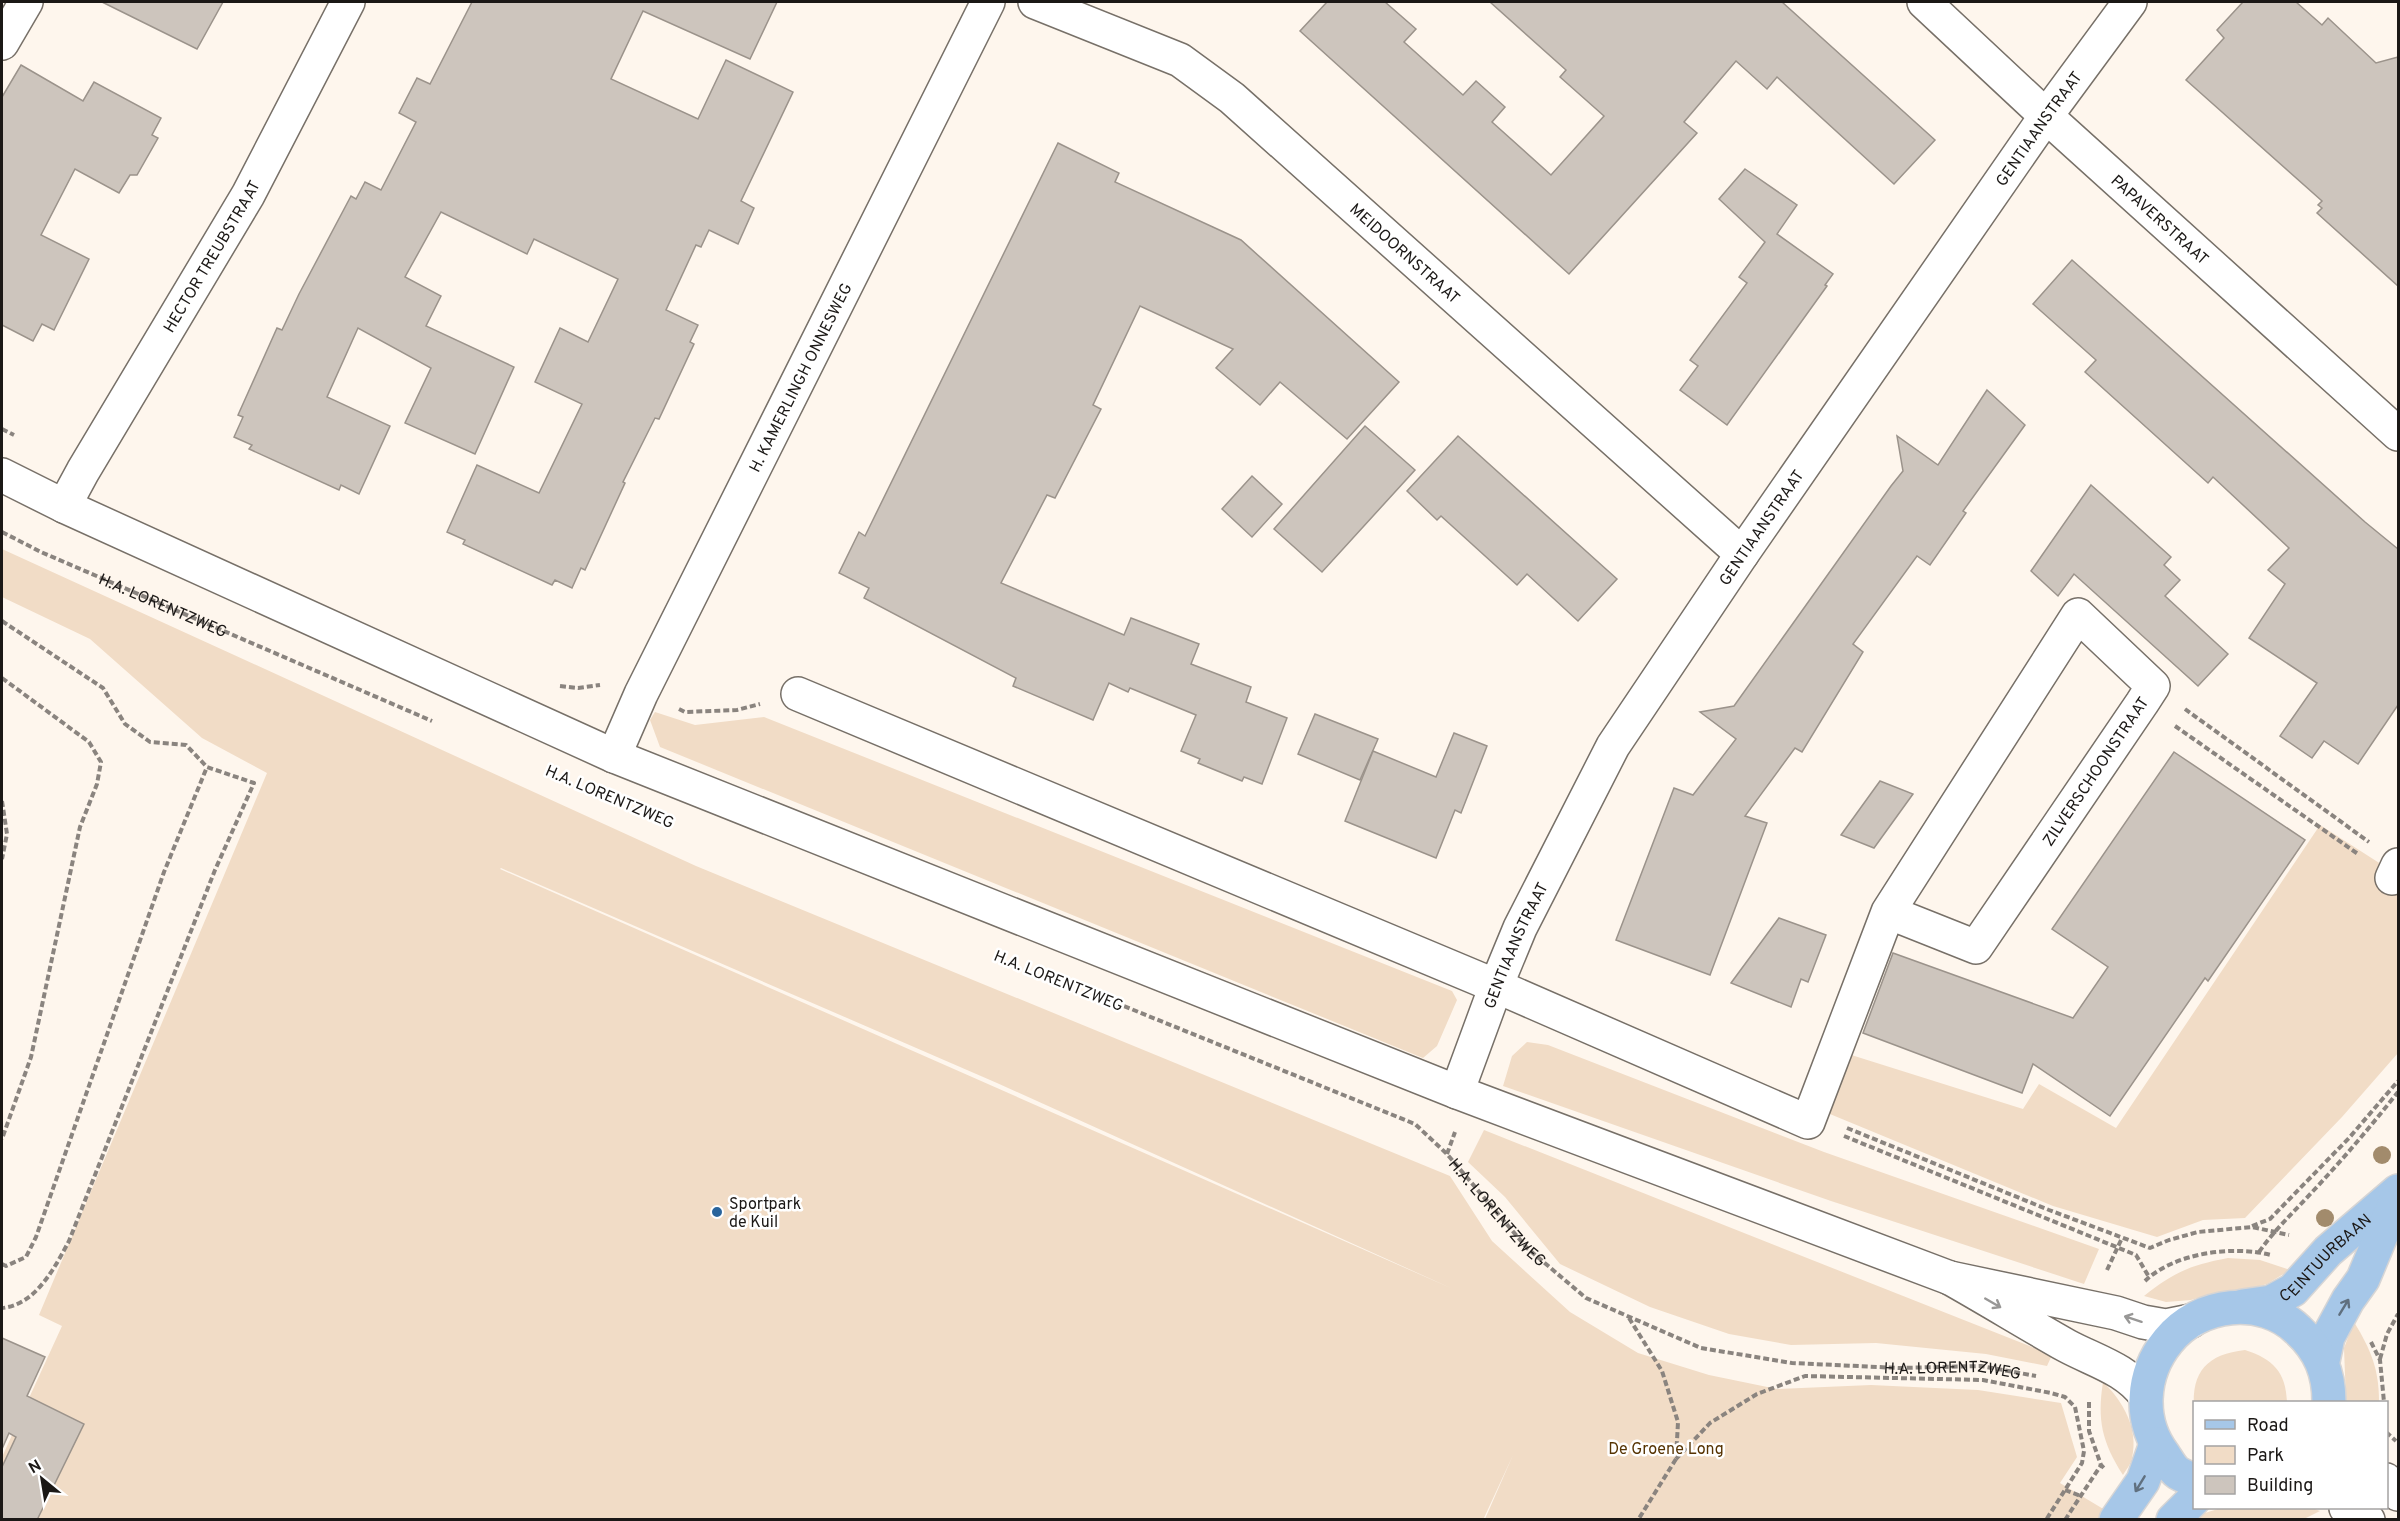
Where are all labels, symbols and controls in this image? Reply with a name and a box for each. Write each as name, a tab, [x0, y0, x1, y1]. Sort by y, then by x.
street label: GENTIAANSTRAAT	[1992, 68, 2087, 191]
street label: PAPAVERSTRAAT	[2106, 171, 2212, 270]
street label: HECTOR TREUBSTRAAT	[160, 178, 266, 337]
street label: MEIDOORNSTRAAT	[1345, 200, 1463, 309]
street label: H. KAMERLINGH ONNESWEG	[746, 280, 858, 476]
street label: GENTIAANSTRAAT	[1716, 467, 1809, 590]
street label: H.A. LORENTZWEG	[95, 570, 230, 643]
street label: ZILVERSCHOONSTRAAT	[2039, 694, 2154, 851]
street label: H.A. LORENTZWEG	[542, 762, 677, 834]
street label: GENTIAANSTRAAT	[1481, 879, 1554, 1012]
street label: H.A. LORENTZWEG	[991, 947, 1126, 1017]
street label: H.A. LORENTZWEG	[1443, 1155, 1550, 1272]
place label: Sportpark de Kuil	[729, 1195, 801, 1233]
marker: Sportpark de Kuil	[710, 1205, 724, 1219]
street label: CEINTUURBAAN	[2276, 1210, 2376, 1307]
one-way arrow	[1984, 1297, 2001, 1309]
one-way arrow	[2338, 1299, 2350, 1316]
one-way arrow	[2124, 1312, 2143, 1323]
street label: H.A. LORENTZWEG	[1883, 1358, 2022, 1385]
legend	[2193, 1401, 2388, 1509]
text: Road	[2247, 1415, 2289, 1438]
park label: De Groene Long	[1608, 1440, 1724, 1460]
text: Park	[2247, 1445, 2284, 1468]
north arrow	[12, 1449, 72, 1509]
text: N	[26, 1456, 45, 1479]
one-way arrow	[2134, 1475, 2146, 1492]
text: Building	[2247, 1475, 2313, 1498]

